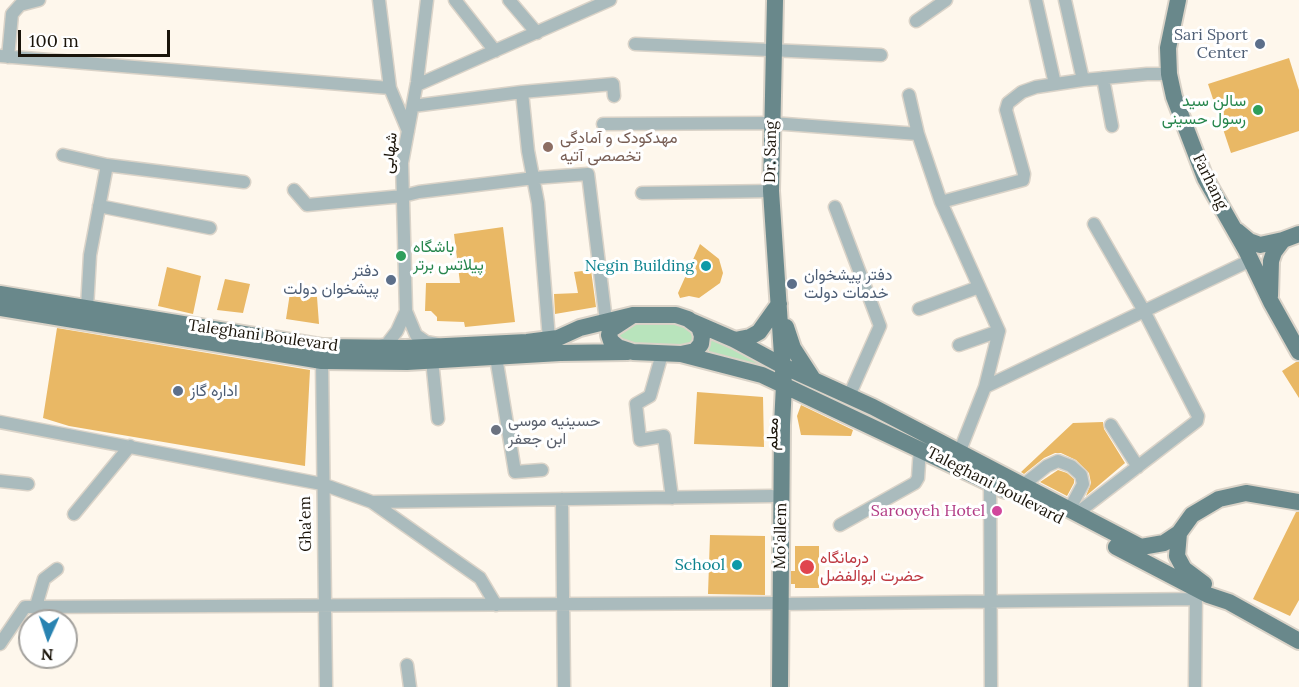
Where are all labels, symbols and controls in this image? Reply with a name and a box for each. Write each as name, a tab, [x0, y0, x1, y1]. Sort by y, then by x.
scale bar	[21, 18, 172, 56]
place label: Sari Sport Center	[1174, 25, 1248, 63]
text: 100 m	[29, 29, 79, 52]
marker: Sari Sport Center	[1253, 37, 1267, 51]
place label: سالن سید رسول حسینی	[1162, 91, 1246, 129]
marker: سالن سید رسول حسینی	[1251, 103, 1265, 117]
street label: Dr. Sang	[761, 121, 781, 183]
place label: مهدکودک و آمادگی تخصصی آتیه	[560, 128, 677, 166]
street label: شهابی	[378, 131, 402, 175]
marker: مهدکودک و آمادگی تخصصی آتیه	[541, 140, 555, 154]
street label: Farhang	[1188, 151, 1232, 213]
place label: باشگاه پیلاتس برتر	[413, 237, 484, 275]
marker: باشگاه پیلاتس برتر	[394, 249, 408, 263]
place label: Negin Building	[585, 256, 694, 276]
marker: Negin Building	[699, 259, 713, 273]
place label: دفتر پیشخوان دولت	[283, 261, 379, 299]
place label: دفتر پیشخوان خدمات دولت	[804, 265, 892, 303]
marker: دفتر پیشخوان دولت	[384, 273, 398, 287]
marker: دفتر پیشخوان خدمات دولت	[785, 277, 799, 291]
street label: Taleghani Boulevard	[187, 316, 339, 356]
place label: اداره گاز	[190, 381, 238, 401]
marker: اداره گاز	[171, 384, 185, 398]
place label: حسینیه موسی ابن جعفر	[508, 411, 600, 449]
street label: معلم	[763, 417, 783, 451]
marker: حسینیه موسی ابن جعفر	[489, 423, 503, 437]
street label: Taleghani Boulevard	[923, 443, 1067, 529]
street label: Gha'em	[296, 496, 316, 552]
place label: Sarooyeh Hotel	[871, 501, 985, 521]
street label: Mo'allem	[771, 502, 791, 570]
marker: Sarooyeh Hotel	[990, 504, 1004, 518]
place label: درمانگاه حضرت ابوالفضل	[820, 548, 924, 586]
place label: School	[675, 555, 725, 575]
marker: School	[730, 558, 744, 572]
marker: درمانگاه حضرت ابوالفضل	[798, 558, 816, 576]
north arrow	[18, 609, 78, 669]
text: N	[40, 645, 54, 665]

